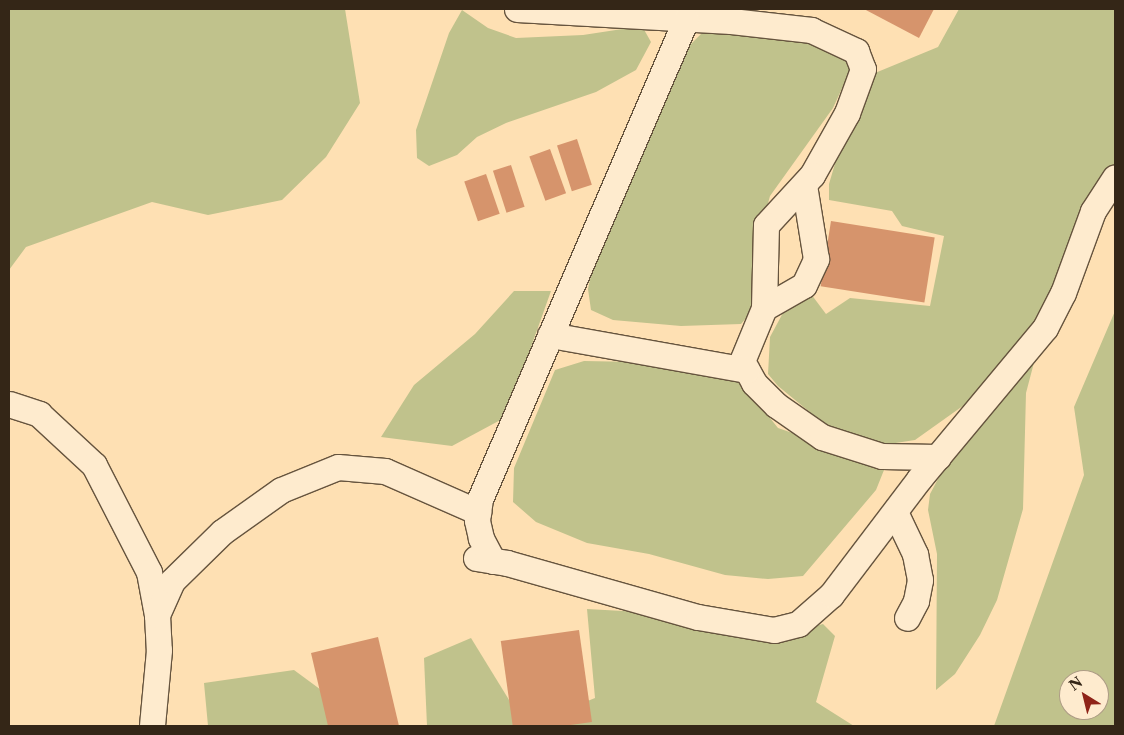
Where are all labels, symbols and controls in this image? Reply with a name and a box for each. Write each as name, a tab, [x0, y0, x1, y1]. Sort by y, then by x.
north arrow	[1059, 670, 1109, 720]
text: N	[1066, 673, 1086, 695]

